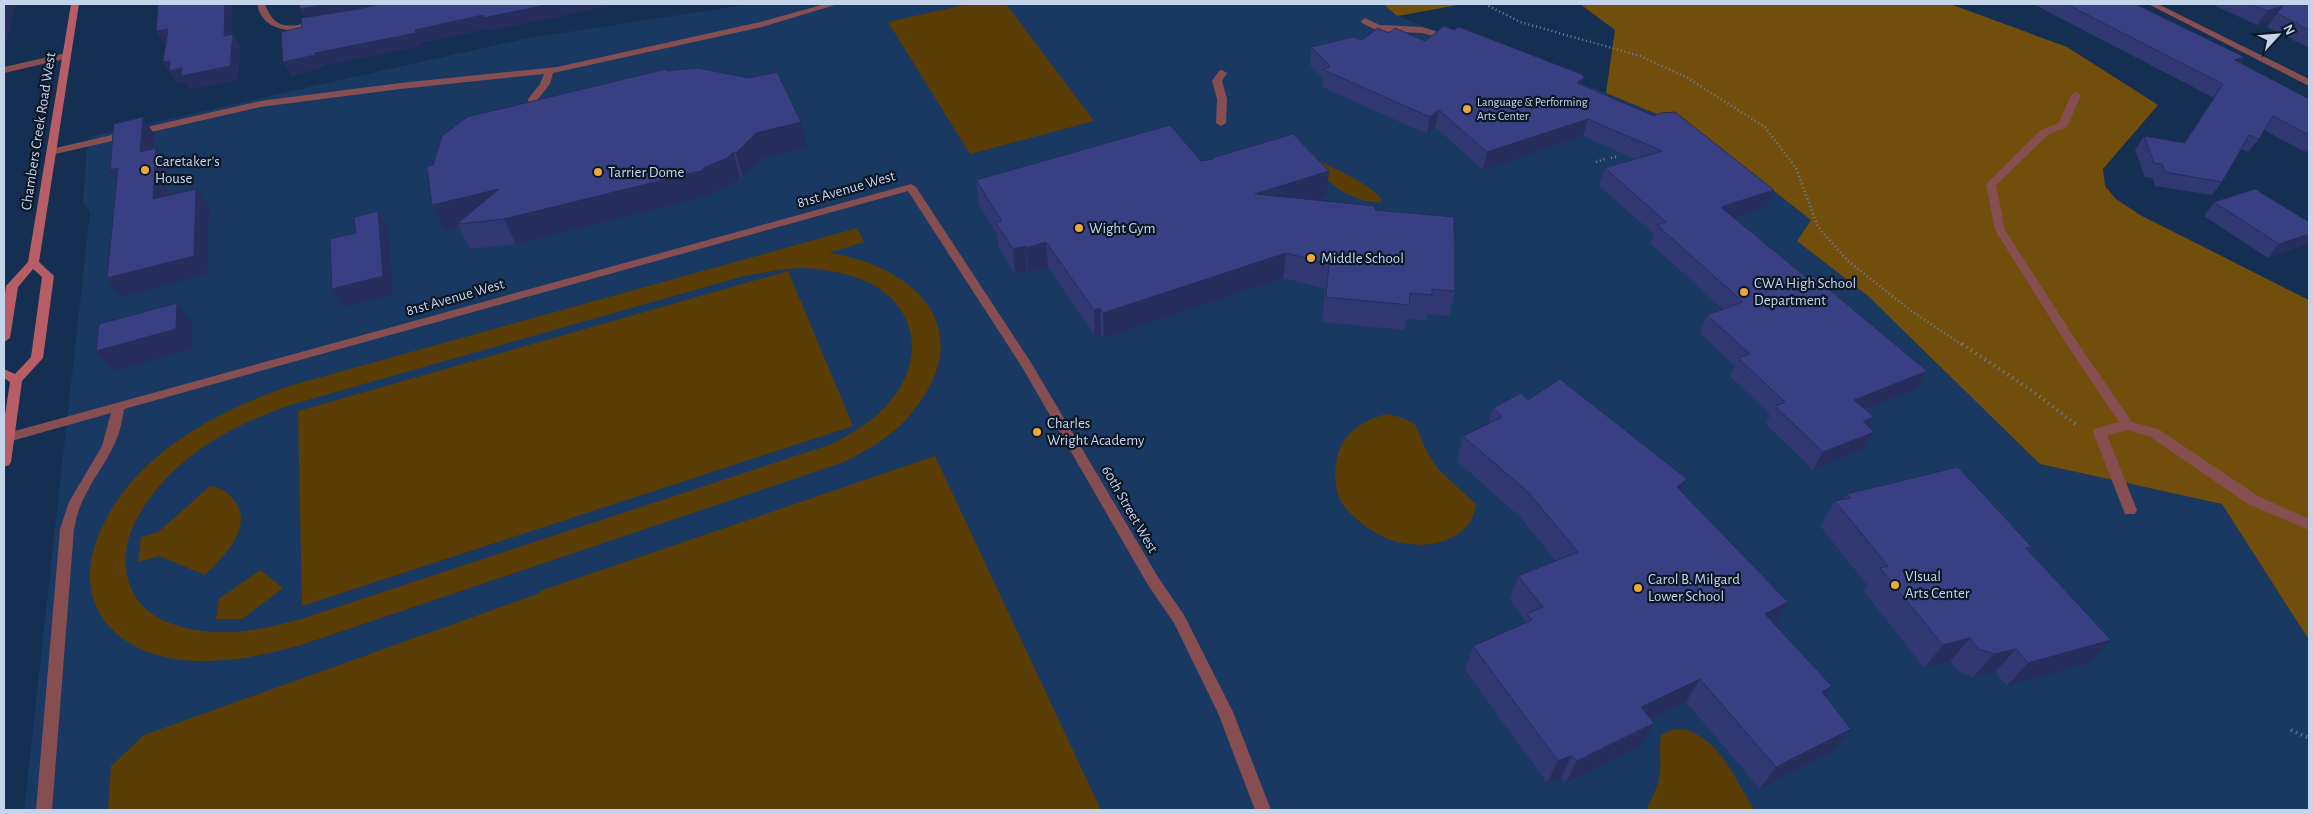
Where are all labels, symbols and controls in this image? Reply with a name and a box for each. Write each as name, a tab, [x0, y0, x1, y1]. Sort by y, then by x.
north arrow	[2253, 10, 2303, 60]
text: N	[2280, 22, 2297, 37]
street label: Chambers Creek Road West	[19, 51, 58, 211]
place label: Language & Performing Arts Center	[1477, 96, 1588, 122]
marker: Language & Performing Arts Center	[1461, 103, 1473, 115]
place label: Caretaker's House	[155, 154, 220, 186]
marker: Caretaker's House	[139, 164, 151, 176]
place label: Tarrier Dome	[608, 165, 685, 180]
marker: Tarrier Dome	[592, 166, 604, 178]
street label: 81st Avenue West	[795, 168, 897, 211]
place label: Wight Gym	[1089, 221, 1156, 236]
marker: Wight Gym	[1073, 222, 1085, 234]
place label: Middle School	[1321, 251, 1404, 266]
marker: Middle School	[1305, 252, 1317, 264]
street label: 81st Avenue West	[404, 276, 506, 319]
place label: CWA High School Department	[1754, 276, 1856, 308]
marker: CWA High School Department	[1738, 286, 1750, 298]
place label: Charles Wright Academy	[1047, 416, 1145, 448]
marker: Charles Wright Academy	[1031, 426, 1043, 438]
street label: 60th Street West	[1099, 463, 1161, 556]
place label: VIsual Arts Center	[1905, 569, 1970, 601]
place label: Carol B. Milgard Lower School	[1648, 572, 1740, 604]
marker: VIsual Arts Center	[1889, 579, 1901, 591]
marker: Carol B. Milgard Lower School	[1632, 582, 1644, 594]

